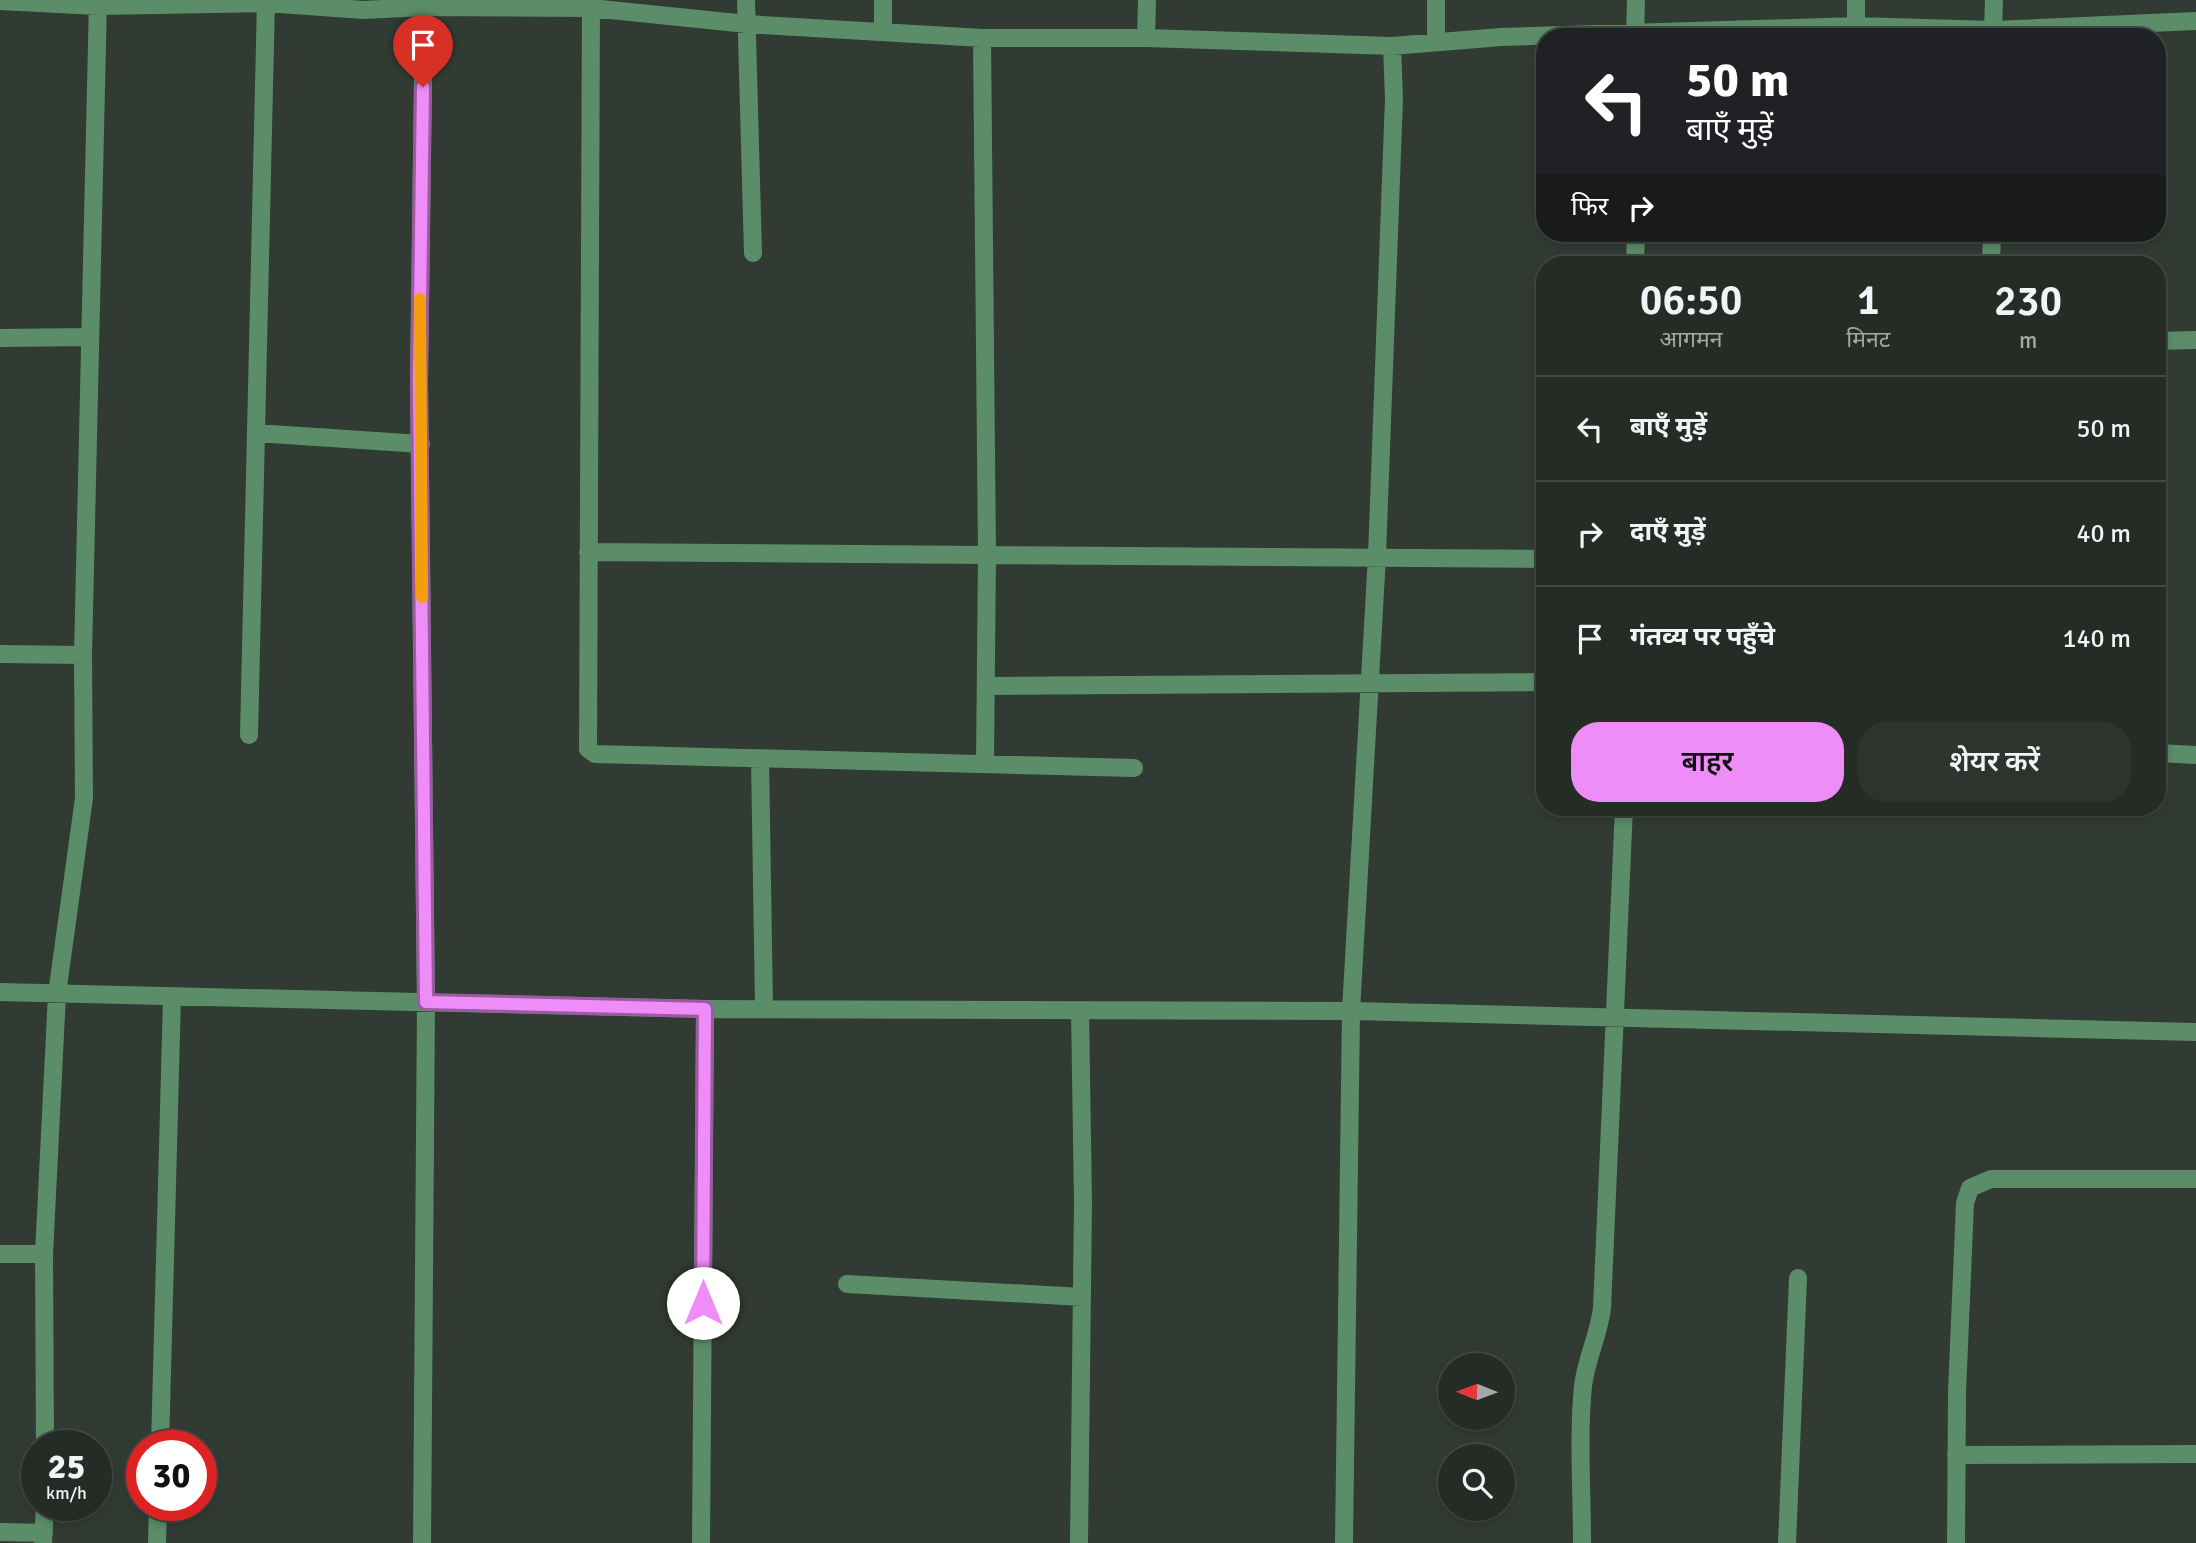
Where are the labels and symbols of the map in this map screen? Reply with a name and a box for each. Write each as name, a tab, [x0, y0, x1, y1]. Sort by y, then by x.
pin	[393, 15, 453, 87]
position arrow	[666, 1266, 740, 1340]
north arrow	[1438, 1353, 1516, 1430]
speed limit sign: 30	[126, 1430, 217, 1521]

